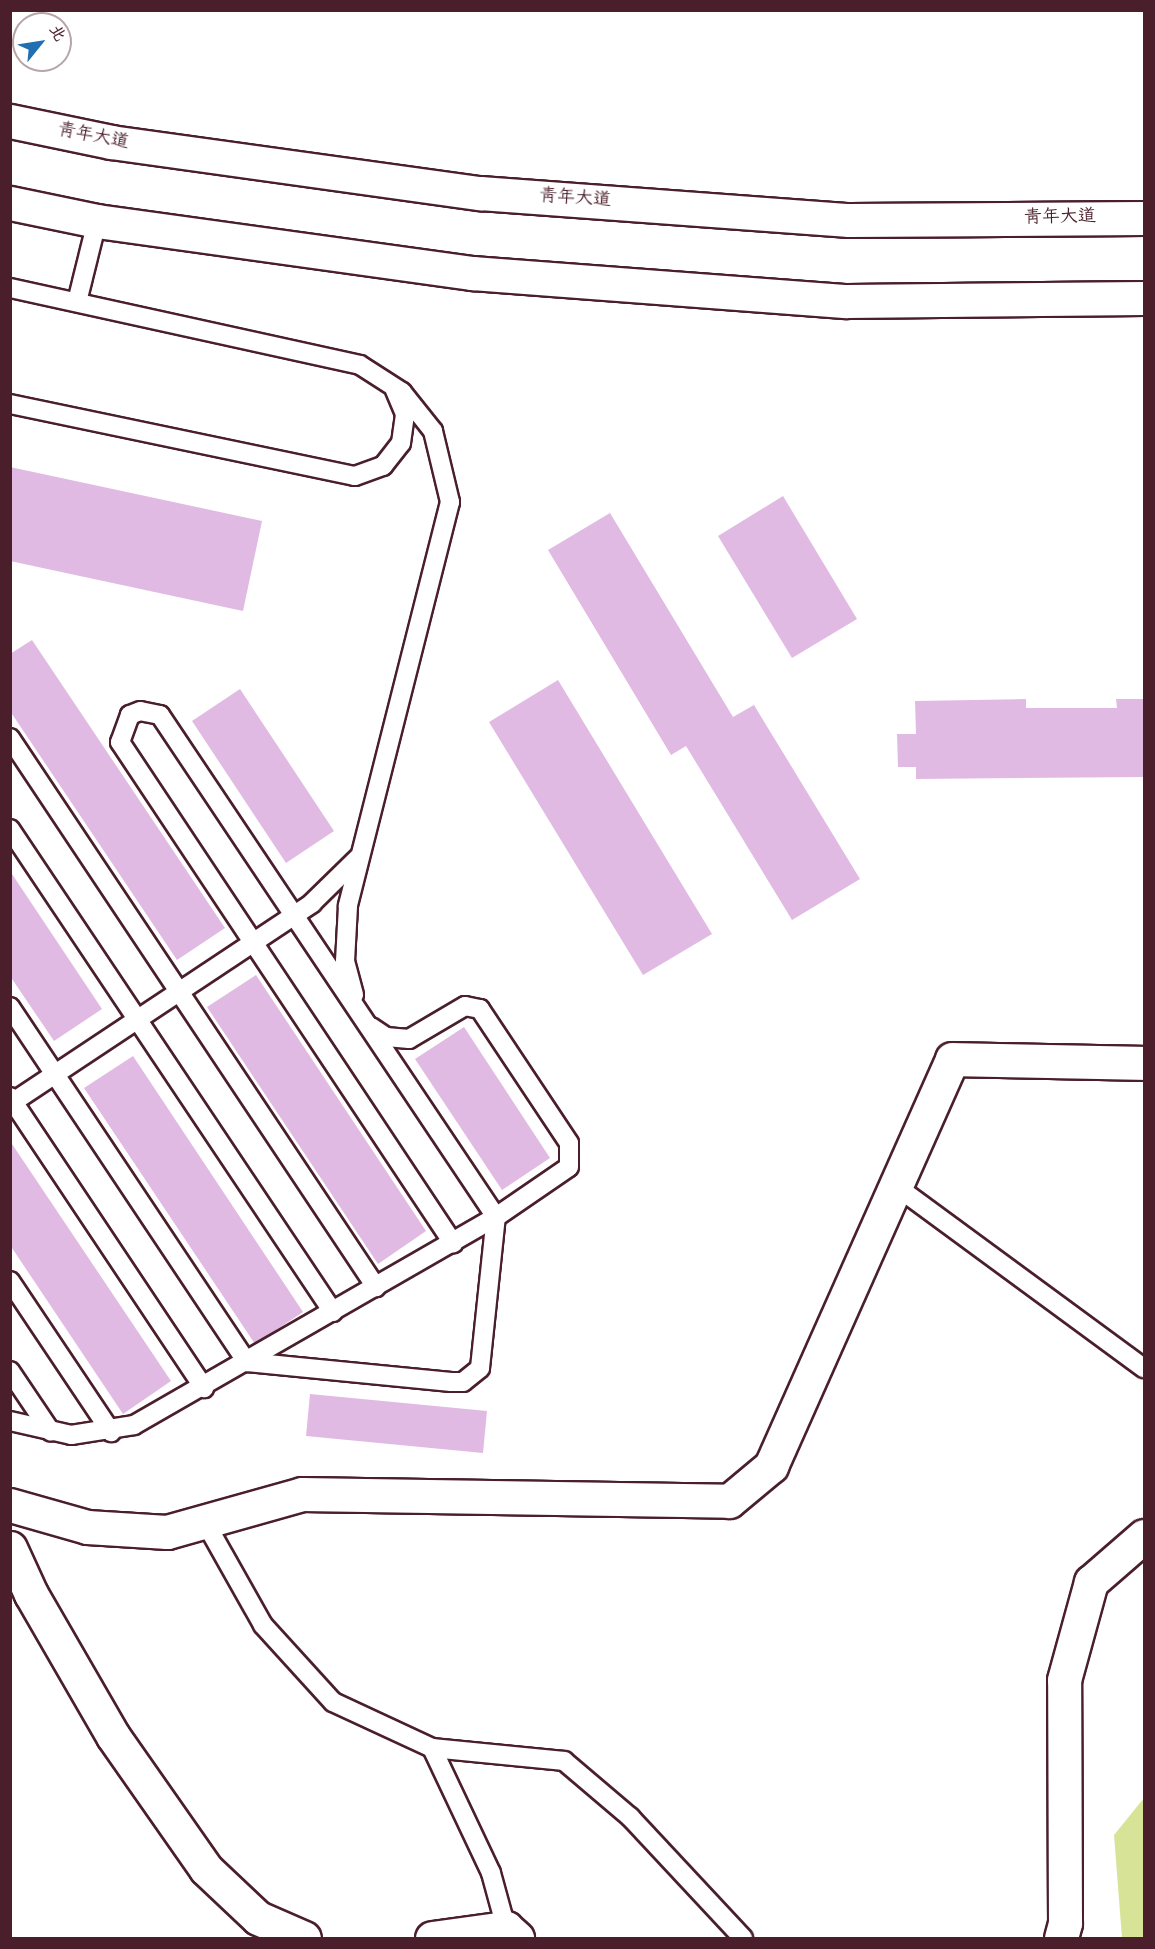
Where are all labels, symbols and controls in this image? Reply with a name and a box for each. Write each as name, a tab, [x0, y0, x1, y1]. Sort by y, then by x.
north arrow	[12, 12, 72, 72]
text: 北	[42, 21, 70, 46]
street label: 青年大道	[56, 121, 130, 155]
street label: 青年大道	[538, 187, 612, 213]
street label: 青年大道	[1024, 208, 1096, 230]

